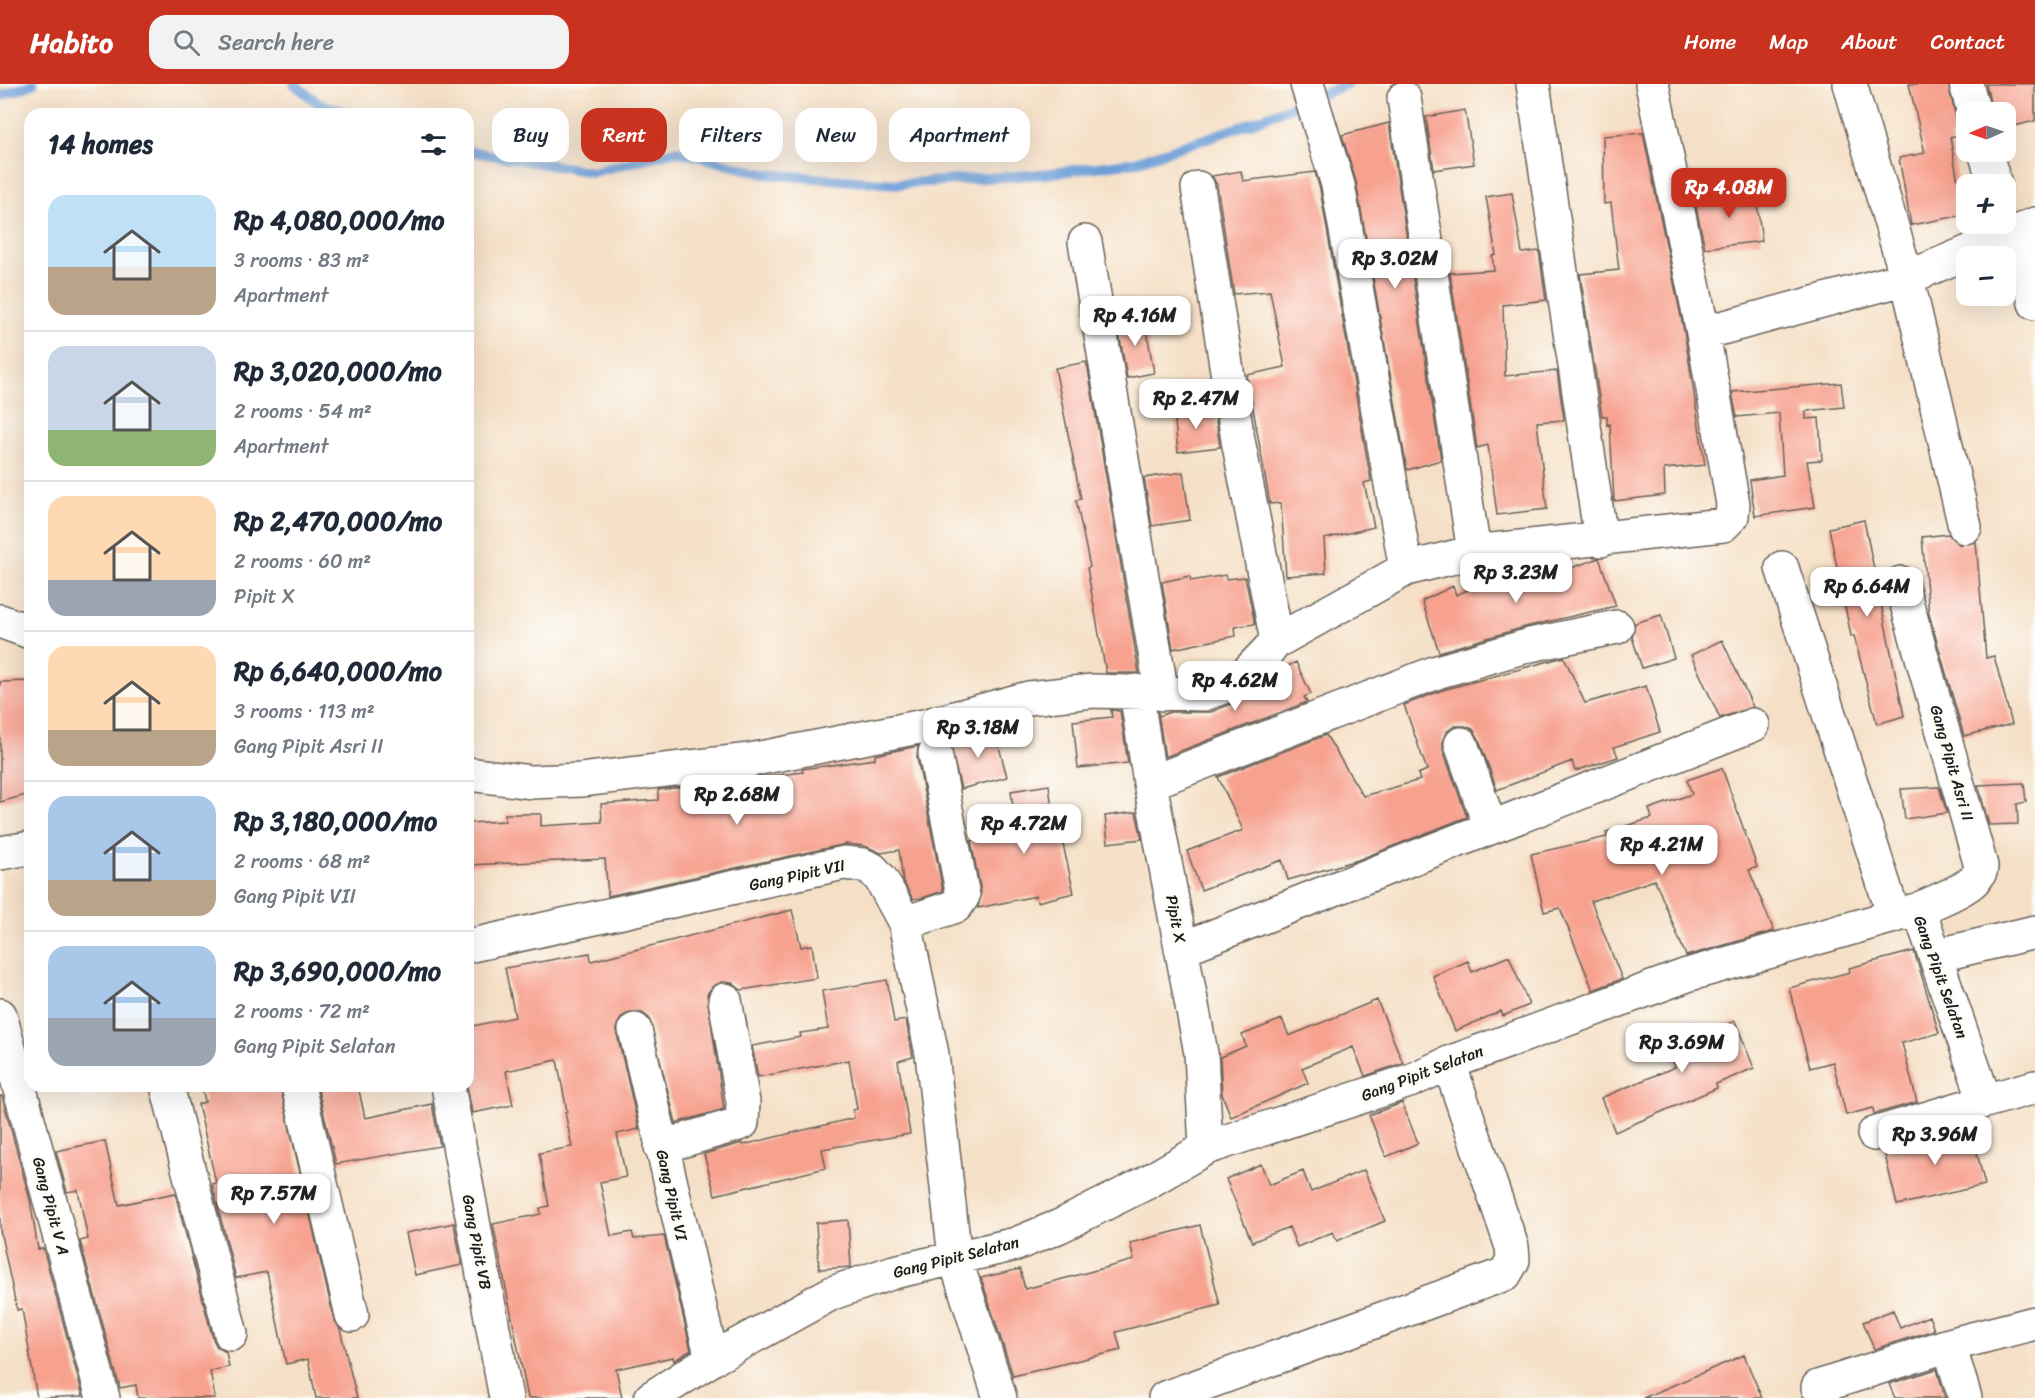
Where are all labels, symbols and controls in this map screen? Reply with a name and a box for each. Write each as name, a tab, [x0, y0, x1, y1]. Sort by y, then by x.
search box	[149, 15, 569, 69]
text: Habito	[30, 18, 113, 67]
text: Search here	[218, 23, 334, 62]
text: Home	[1684, 23, 1736, 61]
text: Map	[1769, 23, 1808, 61]
text: About	[1841, 23, 1898, 61]
text: Contact	[1931, 23, 2005, 61]
icon: search	[170, 26, 203, 59]
north arrow	[1956, 102, 2016, 162]
map controls	[1956, 102, 2016, 306]
chip: Buy	[492, 108, 569, 162]
chip: Rent	[581, 108, 667, 162]
chip: Filters	[679, 108, 783, 162]
chip: New	[795, 108, 877, 162]
chip: Apartment	[889, 108, 1030, 162]
text: 14 homes	[48, 121, 153, 167]
icon: filters	[417, 128, 450, 161]
pin: Rp 4.08M	[1667, 168, 1791, 219]
text: Rp 4.08M	[1685, 170, 1773, 205]
button: +	[1956, 174, 2016, 234]
text: Rp 4,080,000/mo	[234, 197, 444, 243]
icon: home	[96, 219, 168, 291]
pin: Rp 3.02M	[1333, 239, 1457, 290]
text: Rp 3.02M	[1352, 241, 1438, 276]
text: 3 rooms · 83 m²	[234, 243, 369, 278]
button: −	[1956, 246, 2016, 306]
text: Apartment	[234, 278, 328, 313]
pin: Rp 4.16M	[1073, 296, 1197, 347]
text: Rp 4.16M	[1094, 298, 1176, 333]
text: Rp 3,020,000/mo	[234, 348, 442, 394]
icon: home	[96, 370, 168, 442]
pin: Rp 2.47M	[1134, 379, 1258, 430]
text: Rp 2.47M	[1153, 381, 1239, 416]
text: 2 rooms · 54 m²	[234, 394, 372, 429]
text: Apartment	[234, 429, 328, 464]
text: Rp 2,470,000/mo	[234, 498, 442, 544]
icon: home	[96, 520, 168, 592]
text: 2 rooms · 60 m²	[234, 544, 371, 579]
pin: Rp 3.23M	[1454, 553, 1578, 604]
text: Rp 3.23M	[1474, 555, 1558, 590]
pin: Rp 6.64M	[1805, 567, 1929, 618]
text: Rp 6.64M	[1824, 569, 1910, 604]
text: Pipit X	[234, 579, 295, 614]
text: Rp 6,640,000/mo	[234, 648, 442, 694]
pin: Rp 4.62M	[1173, 661, 1297, 712]
text: Rp 4.62M	[1192, 663, 1278, 698]
icon: home	[96, 670, 168, 742]
text: 3 rooms · 113 m²	[234, 694, 375, 729]
street label: Gang Pipit Asri II	[1922, 702, 1982, 825]
pin: Rp 3.18M	[916, 708, 1040, 759]
text: Rp 3.18M	[937, 710, 1019, 745]
text: Gang Pipit Asri II	[234, 729, 383, 764]
pin: Rp 2.68M	[675, 775, 799, 826]
text: Rp 2.68M	[694, 777, 780, 812]
text: Rp 3,180,000/mo	[234, 798, 437, 844]
pin: Rp 4.72M	[962, 804, 1086, 855]
text: Rp 4.72M	[981, 806, 1067, 841]
icon: home	[96, 820, 168, 892]
pin: Rp 4.21M	[1600, 825, 1724, 876]
text: Rp 4.21M	[1621, 827, 1703, 862]
text: 2 rooms · 68 m²	[234, 844, 370, 879]
street label: Gang Pipit VII	[746, 851, 848, 899]
text: Gang Pipit VII	[234, 879, 356, 914]
street label: Pipit X	[1157, 892, 1195, 946]
street label: Gang Pipit Selatan	[1905, 911, 1977, 1043]
text: Rp 3,690,000/mo	[234, 948, 441, 994]
icon: home	[96, 970, 168, 1042]
text: 2 rooms · 72 m²	[234, 994, 370, 1029]
pin: Rp 3.69M	[1620, 1023, 1744, 1074]
text: Rp 3.69M	[1640, 1025, 1724, 1060]
text: Gang Pipit Selatan	[234, 1029, 395, 1064]
street label: Gang Pipit Selatan	[1357, 1036, 1488, 1110]
pin: Rp 3.96M	[1873, 1115, 1997, 1166]
text: Rp 3.96M	[1893, 1117, 1977, 1152]
street label: Gang Pipit VI	[647, 1147, 697, 1245]
street label: Gang Pipit V A	[24, 1154, 78, 1258]
pin: Rp 7.57M	[212, 1174, 336, 1225]
text: Rp 7.57M	[231, 1176, 317, 1211]
street label: Gang Pipit VB	[454, 1192, 500, 1292]
street label: Gang Pipit Selatan	[890, 1227, 1023, 1287]

